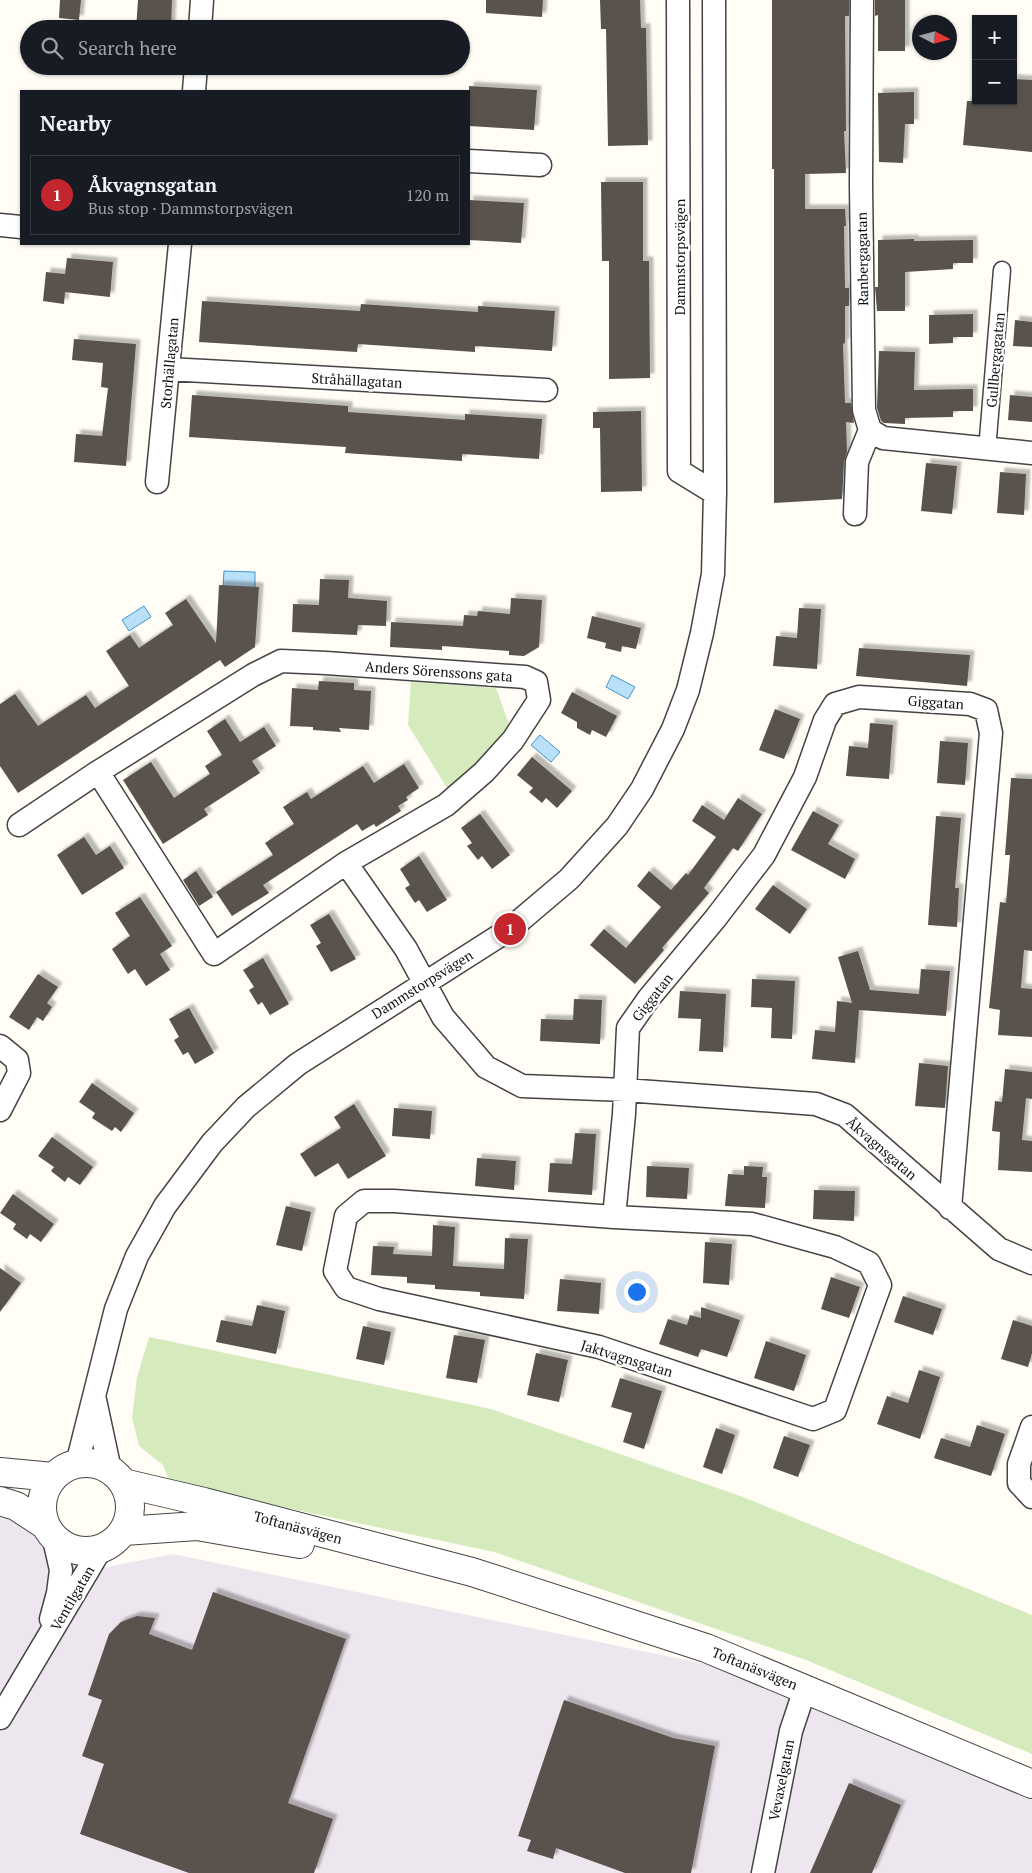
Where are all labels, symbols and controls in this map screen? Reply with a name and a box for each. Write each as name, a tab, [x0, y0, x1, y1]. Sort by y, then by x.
north arrow	[912, 15, 957, 60]
map controls	[972, 15, 1017, 105]
button: +	[972, 15, 1017, 60]
search box	[20, 20, 470, 75]
icon: search	[38, 34, 66, 62]
text: Search here	[78, 35, 177, 60]
button: −	[972, 60, 1017, 105]
text: Nearby	[40, 109, 111, 137]
text: Åkvagnsgatan	[88, 172, 217, 197]
text: 1	[52, 184, 62, 206]
text: 120 m	[406, 184, 449, 206]
text: Bus stop · Dammstorpsvägen	[88, 197, 293, 219]
street label: Dammstorpsvägen	[670, 198, 689, 315]
street label: Ranbergagatan	[852, 211, 872, 306]
street label: Gullbergagatan	[981, 311, 1009, 408]
street label: Storhällagatan	[156, 316, 183, 409]
street label: Stråhällagatan	[311, 368, 404, 392]
street label: Anders Sörenssons gata	[365, 656, 513, 686]
street label: Giggatan	[907, 691, 965, 713]
pin: 1	[494, 910, 526, 948]
street label: Dammstorpsvägen	[368, 945, 477, 1023]
street label: Giggatan	[627, 968, 677, 1025]
street label: Åkvagnsgatan	[843, 1112, 922, 1184]
your location	[624, 1279, 650, 1305]
street label: Jaktvagnsgatan	[579, 1335, 676, 1381]
street label: Toftanäsvägen	[252, 1506, 345, 1548]
street label: Ventilgatan	[46, 1561, 99, 1634]
street label: Toftanäsvägen	[709, 1642, 801, 1694]
street label: Vevaxelgatan	[764, 1737, 798, 1822]

